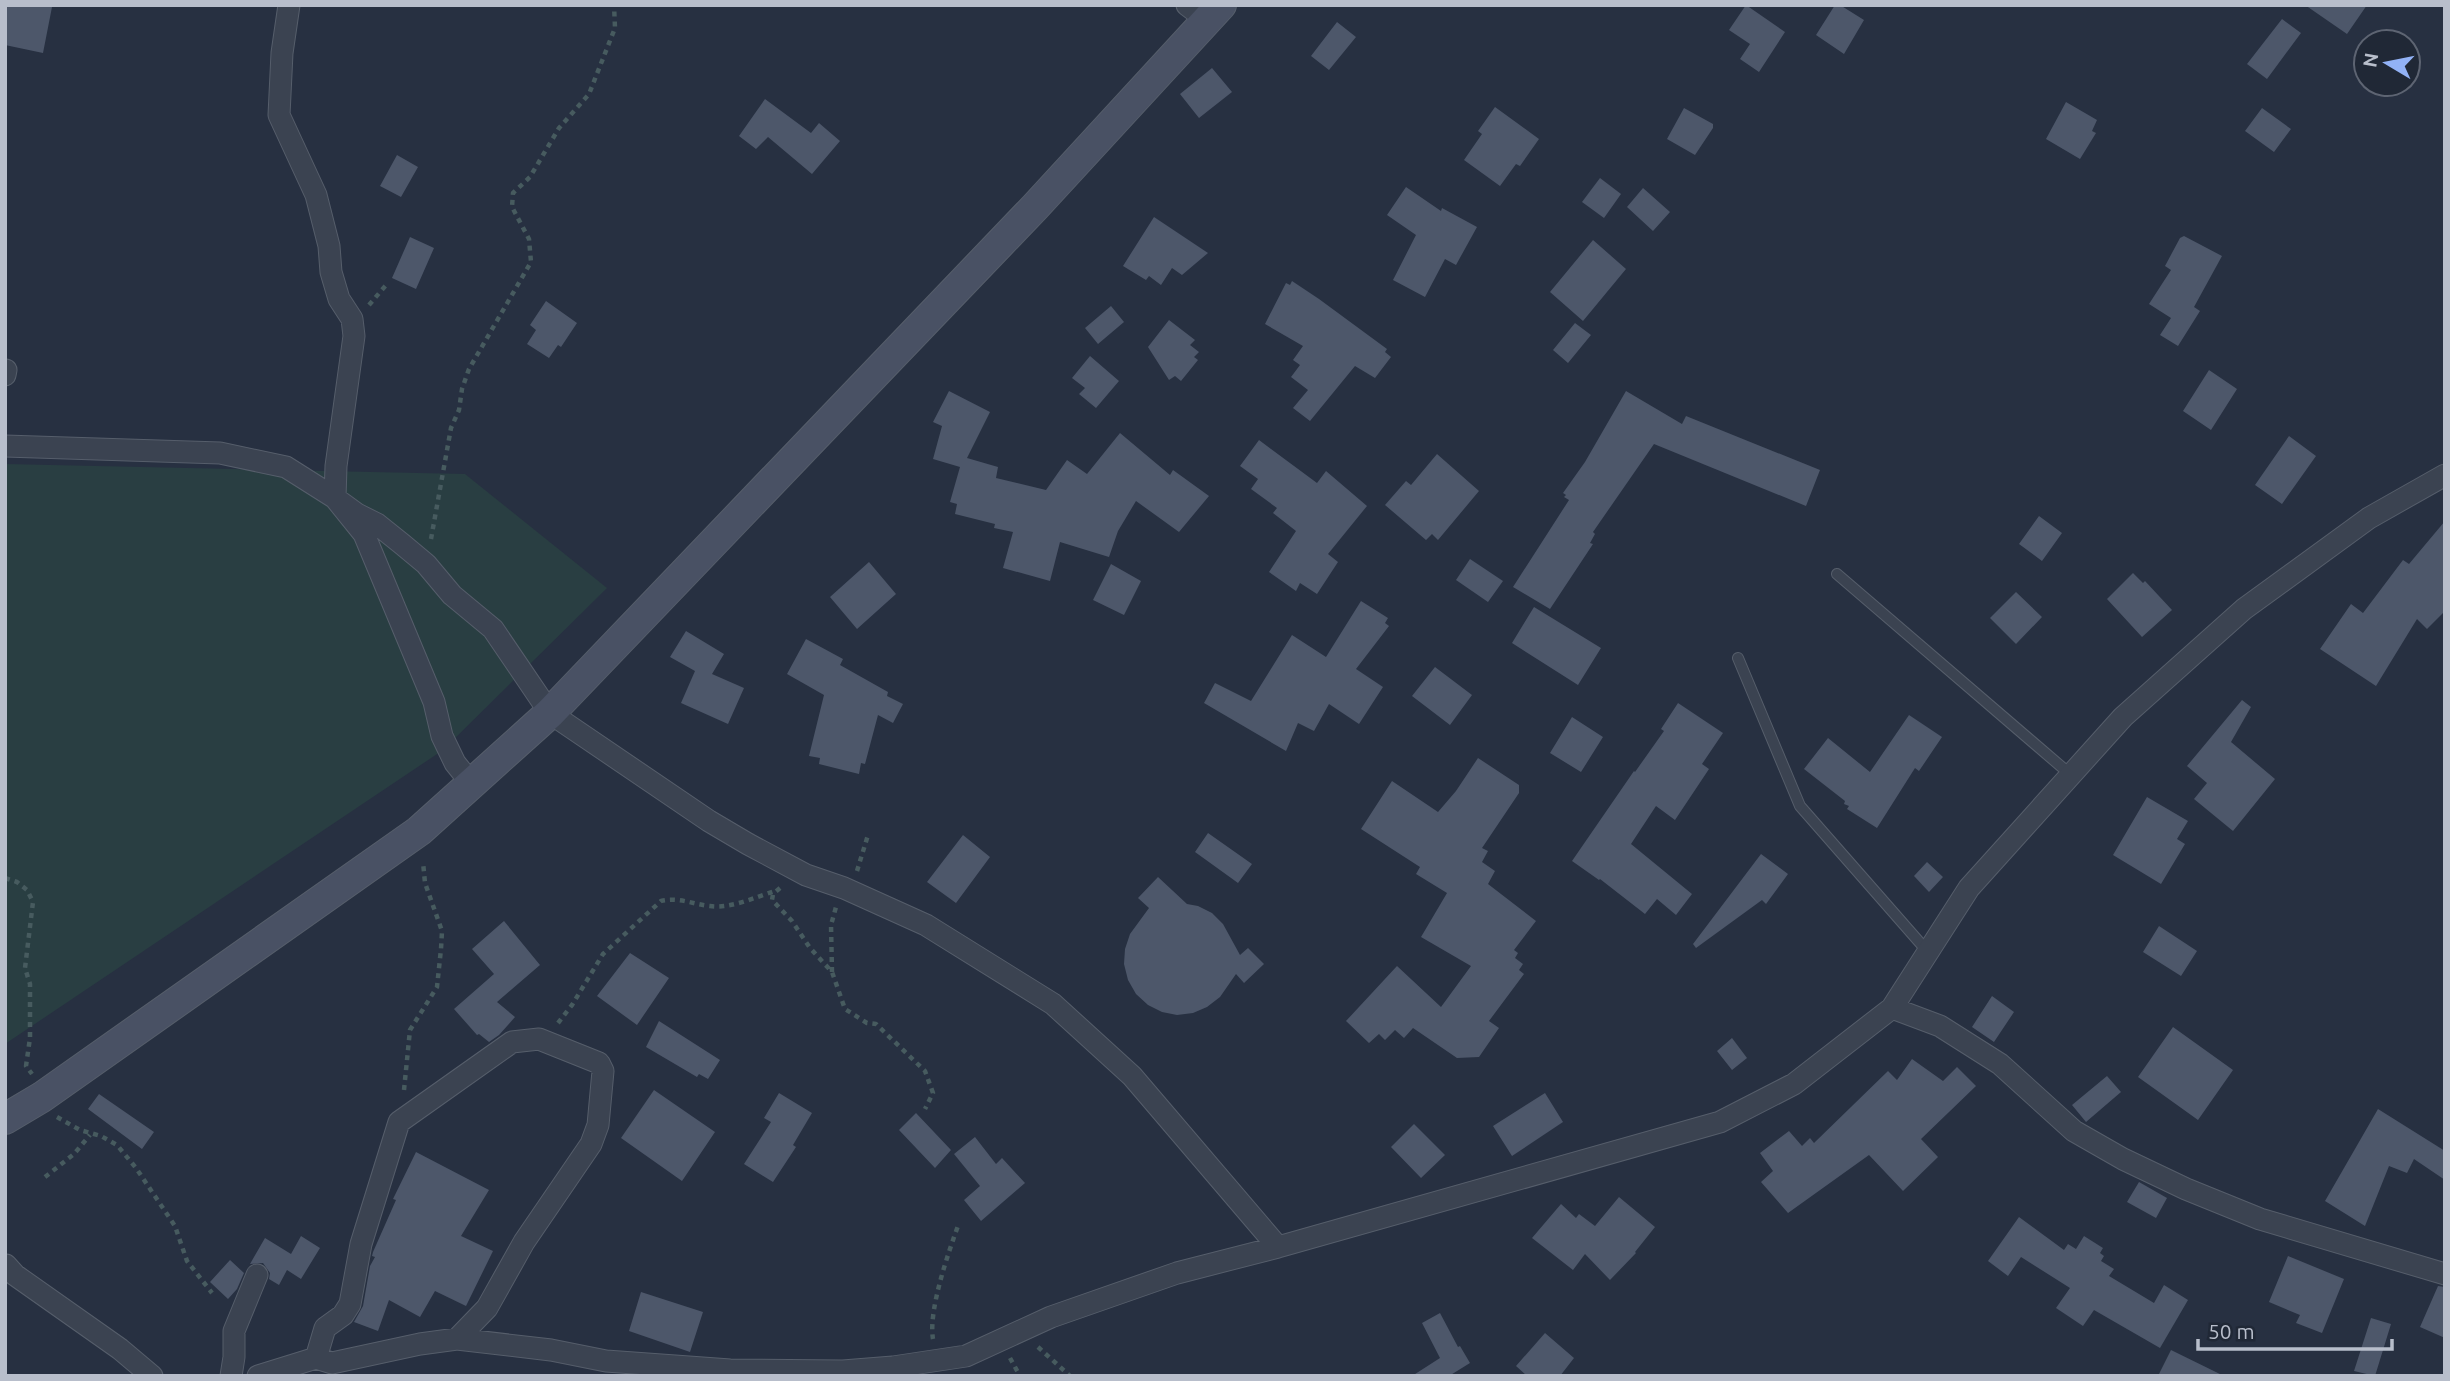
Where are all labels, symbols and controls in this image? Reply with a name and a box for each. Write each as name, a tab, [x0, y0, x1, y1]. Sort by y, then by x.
north arrow	[2352, 28, 2422, 98]
text: N	[2358, 51, 2382, 69]
scale bar	[2198, 1308, 2392, 1352]
text: 50 m	[2208, 1319, 2255, 1343]

